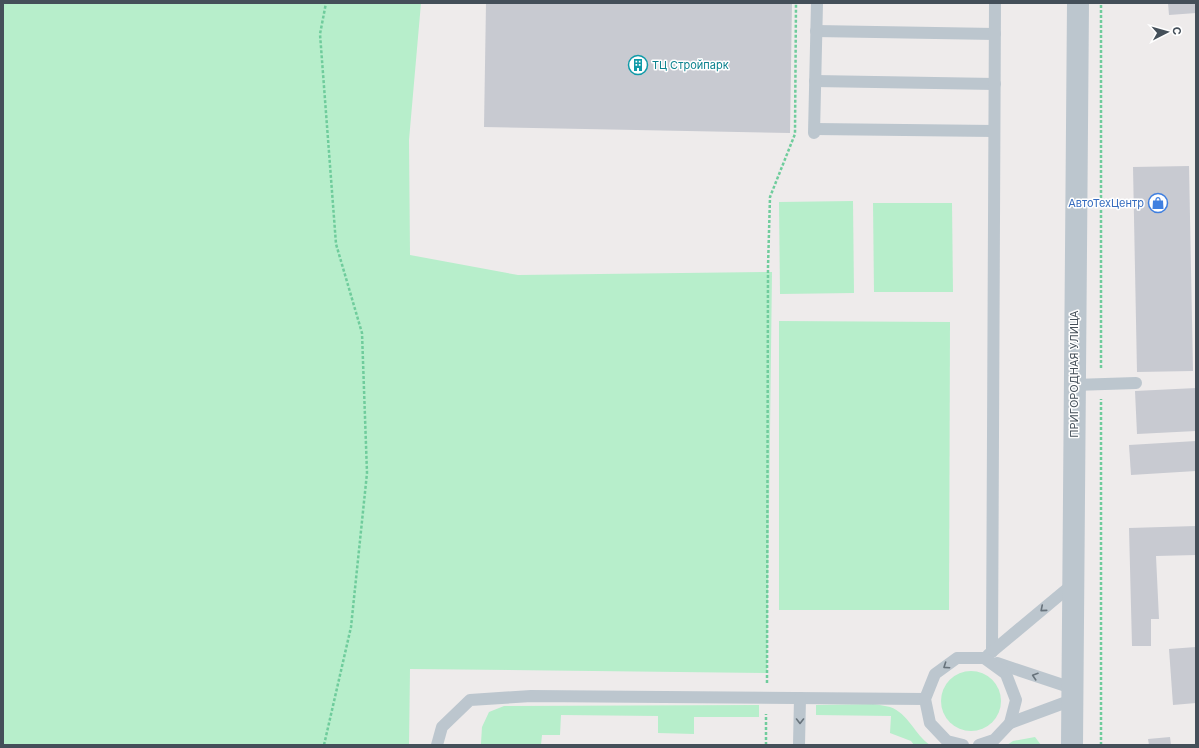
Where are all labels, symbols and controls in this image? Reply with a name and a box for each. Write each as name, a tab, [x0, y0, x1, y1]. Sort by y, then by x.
north arrow	[1147, 12, 1187, 52]
text: С	[1170, 26, 1184, 36]
building icon: ТЦ Стройпарк	[627, 54, 649, 76]
place label: ТЦ Стройпарк	[652, 58, 729, 72]
shop icon: АвтоТехЦентр	[1147, 192, 1169, 214]
place label: АвтоТехЦентр	[1068, 196, 1144, 210]
street label: ПРИГОРОДНАЯ УЛИЦА	[1067, 310, 1081, 438]
one-way arrow	[1040, 604, 1047, 611]
one-way arrow	[943, 661, 950, 669]
one-way arrow	[1032, 672, 1039, 680]
one-way arrow	[796, 718, 804, 724]

